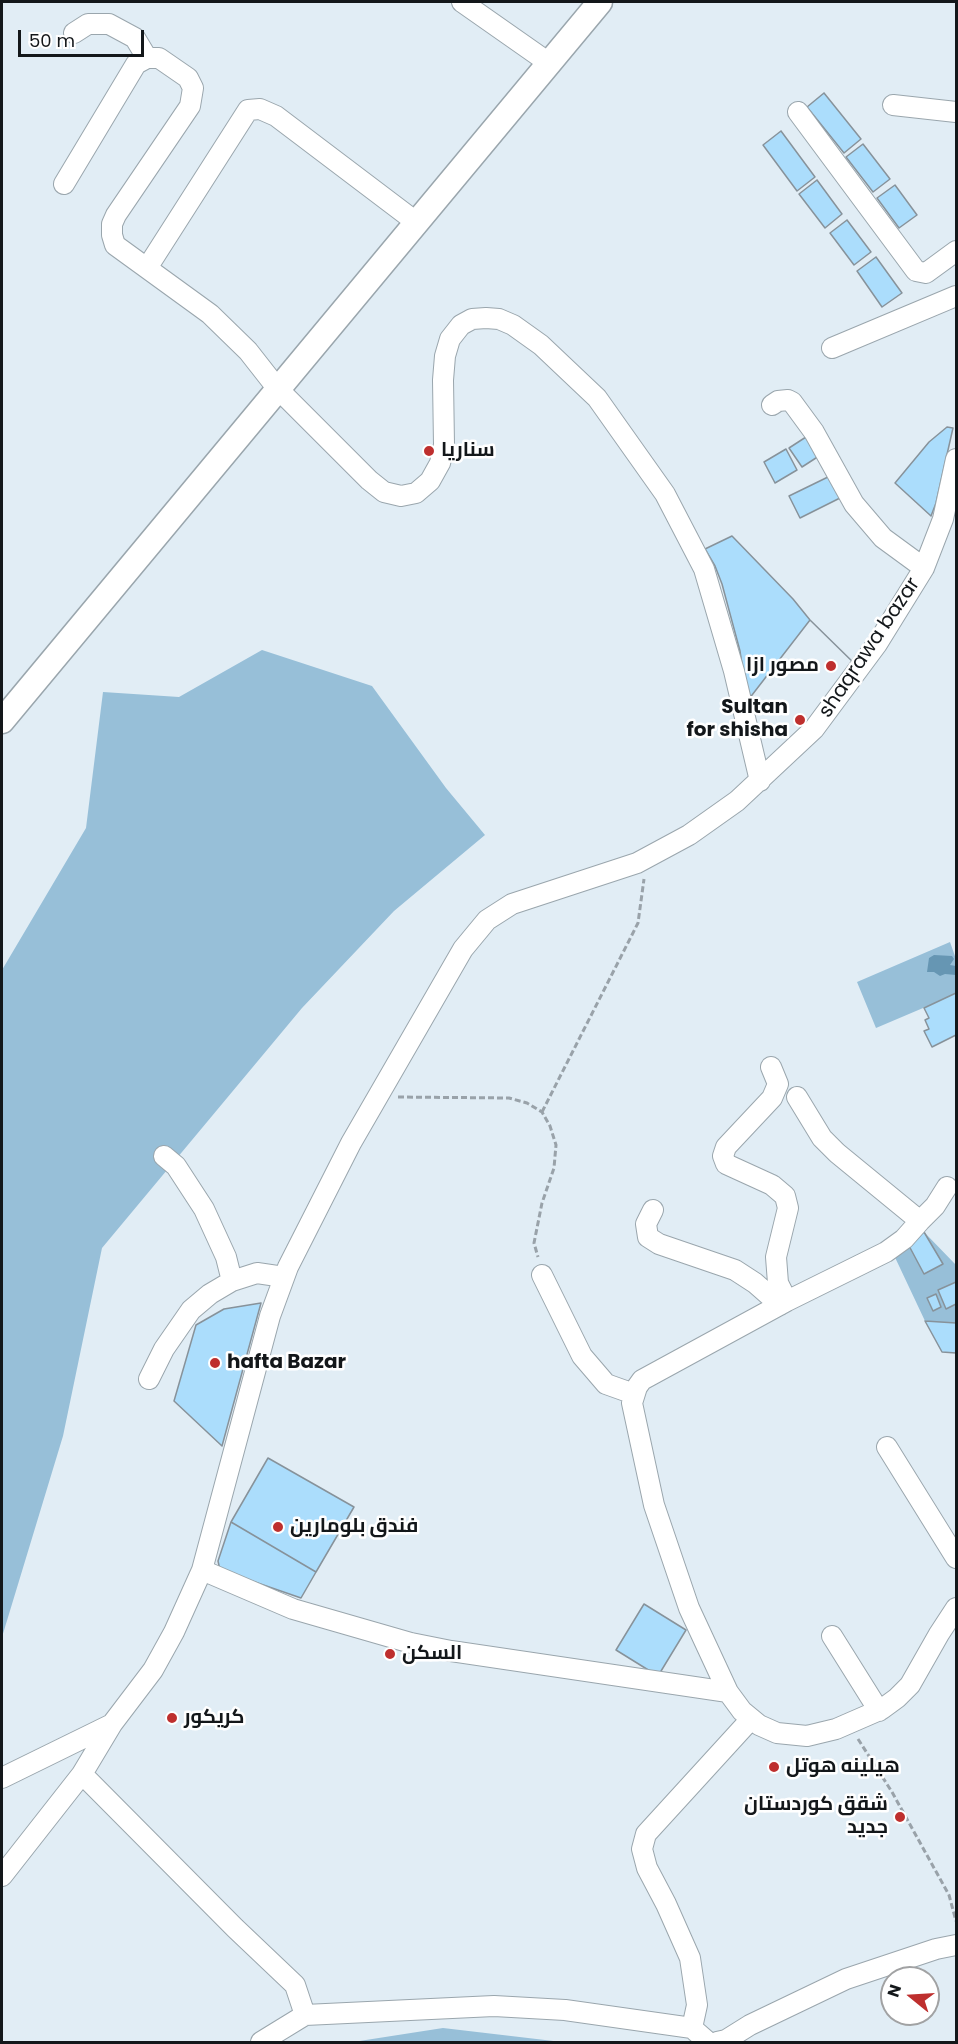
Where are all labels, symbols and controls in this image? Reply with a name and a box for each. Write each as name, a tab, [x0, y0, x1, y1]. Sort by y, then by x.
scale bar	[21, 18, 147, 56]
text: 50 m	[29, 28, 75, 53]
place label: سناريا	[441, 439, 495, 463]
marker: سناريا	[422, 444, 436, 458]
street label: shaqrawa bazar	[814, 573, 926, 723]
place label: مصور ازا	[746, 654, 819, 678]
marker: مصور ازا	[824, 659, 838, 673]
place label: Sultan for shisha	[687, 696, 788, 743]
marker: Sultan for shisha	[793, 713, 807, 727]
place label: hafta Bazar	[227, 1351, 346, 1375]
marker: hafta Bazar	[208, 1356, 222, 1370]
place label: فندق بلومارين	[290, 1515, 418, 1539]
marker: فندق بلومارين	[271, 1520, 285, 1534]
place label: السكن	[402, 1642, 462, 1666]
marker: السكن	[383, 1647, 397, 1661]
place label: کریکور	[184, 1706, 245, 1730]
marker: کریکور	[165, 1711, 179, 1725]
place label: هيلينه هوتل	[786, 1755, 900, 1779]
marker: هيلينه هوتل	[767, 1760, 781, 1774]
place label: شقق كوردستان جديد	[744, 1793, 888, 1840]
marker: شقق كوردستان جديد	[893, 1810, 907, 1824]
north arrow	[880, 1966, 940, 2026]
text: N	[882, 1982, 907, 2000]

